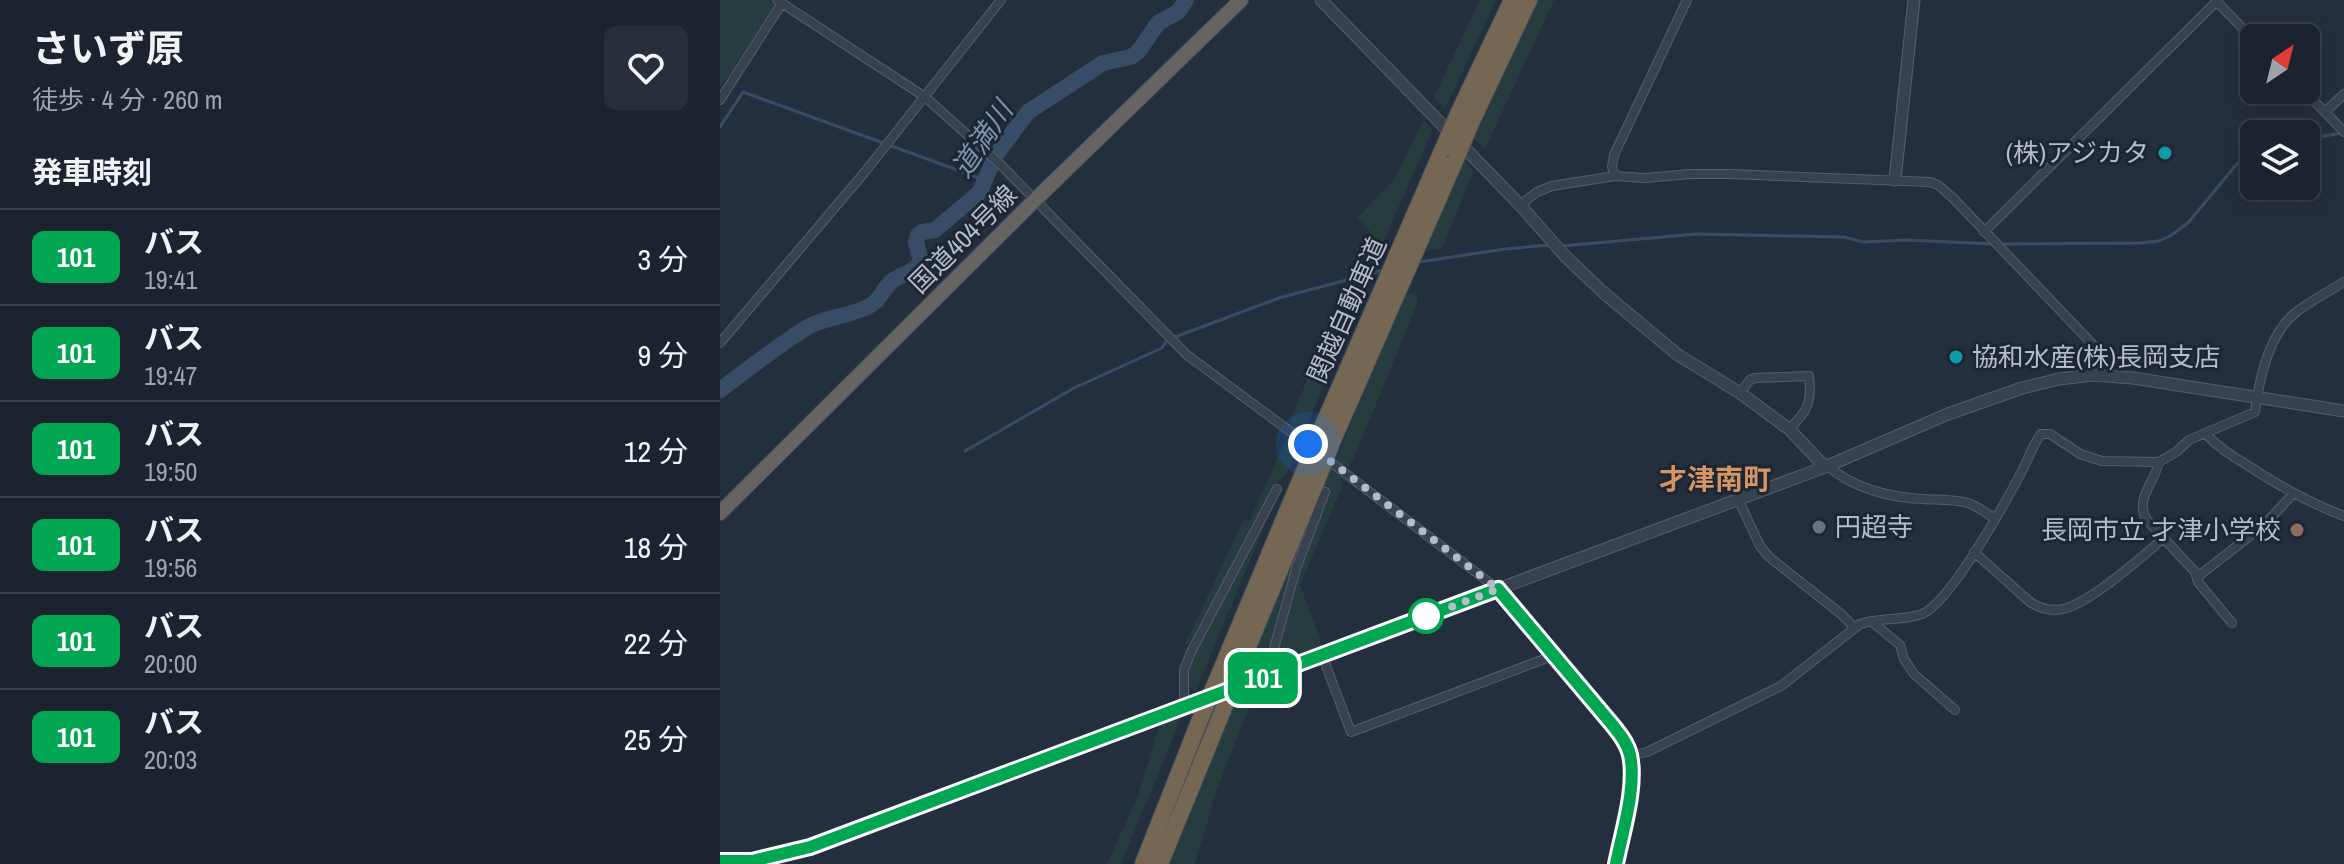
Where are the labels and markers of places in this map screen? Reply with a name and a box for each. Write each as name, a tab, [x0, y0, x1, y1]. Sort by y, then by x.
place label: (株)アジカタ	[2006, 135, 2149, 170]
marker: (株)アジカタ	[2156, 144, 2174, 162]
place label: 協和水産(株)長岡支店	[1972, 339, 2220, 374]
marker: 協和水産(株)長岡支店	[1947, 348, 1965, 366]
place label: 円超寺	[1835, 509, 1913, 544]
place label: 長岡市立 才津小学校	[2041, 512, 2281, 547]
marker: 円超寺	[1810, 518, 1828, 536]
marker: 長岡市立 才津小学校	[2288, 521, 2306, 539]
unlabelled marker	[1409, 599, 1443, 633]

